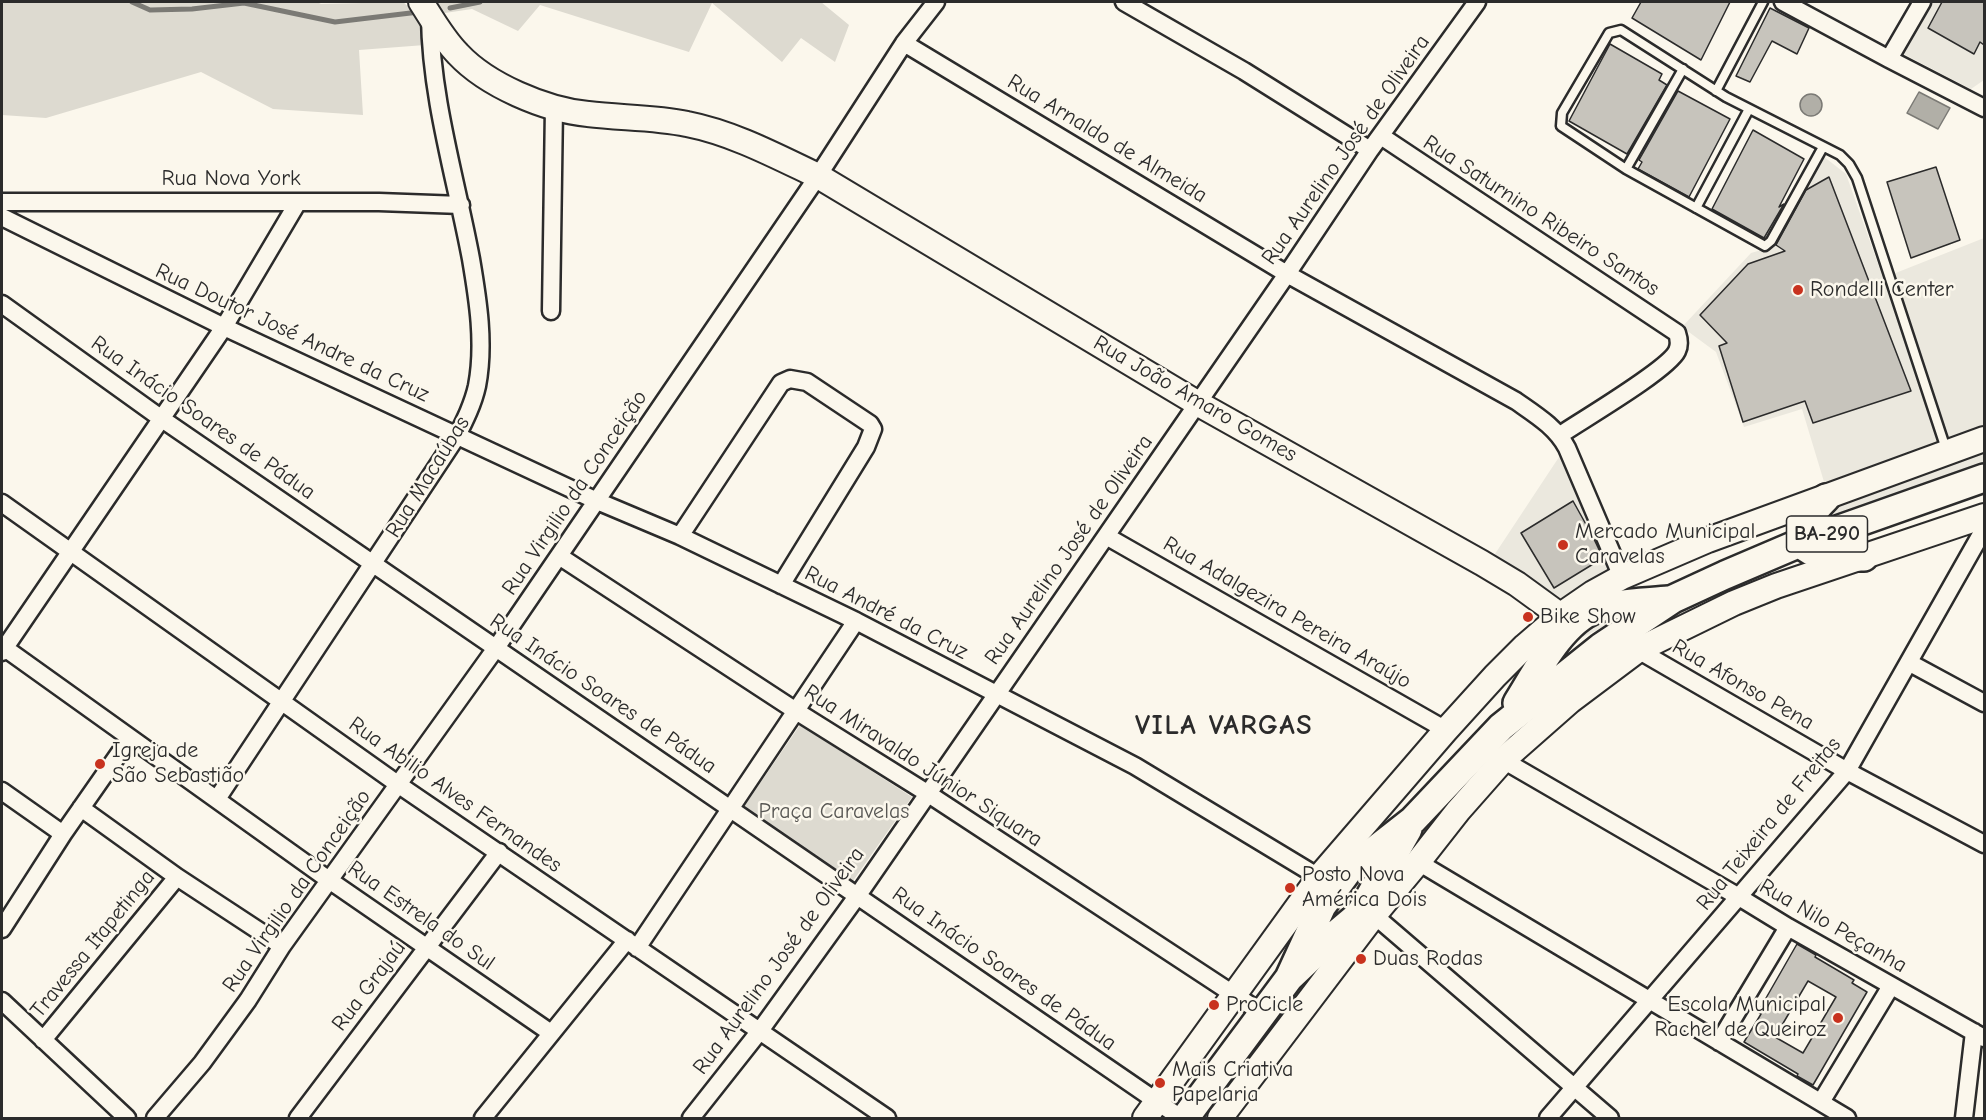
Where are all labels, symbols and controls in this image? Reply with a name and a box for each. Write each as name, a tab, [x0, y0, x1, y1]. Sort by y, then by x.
street label: Rua Aurelino José de Oliveira	[1256, 30, 1436, 270]
street label: Rua Arnaldo de Almeida	[1002, 69, 1212, 209]
street label: Rua Saturnino Ribeiro Santos	[1418, 130, 1664, 302]
street label: Rua Nova York	[161, 166, 301, 192]
street label: Rua Doutor José Andre da Cruz	[151, 258, 433, 408]
place label: Rondelli Center	[1810, 277, 1953, 303]
marker: Rondelli Center	[1791, 283, 1805, 297]
street label: Rua Inácio Soares de Pádua	[86, 330, 320, 506]
street label: Rua João Amaro Gomes	[1089, 330, 1301, 468]
street label: Rua Virgilio da Conceição	[497, 386, 653, 600]
street label: Rua Macaúbas	[380, 411, 476, 543]
street label: Rua Aurelino José de Oliveira	[979, 430, 1159, 670]
road number: BA-290	[1786, 516, 1868, 552]
place label: Mercado Municipal Caravelas	[1575, 519, 1755, 570]
street label: Rua Adalgezira Pereira Araújo	[1158, 531, 1416, 695]
marker: Mercado Municipal Caravelas	[1556, 538, 1570, 552]
street label: Rua André da Cruz	[800, 560, 972, 666]
place label: Bike Show	[1540, 604, 1636, 630]
street label: Rua Inácio Soares de Pádua	[485, 608, 721, 780]
marker: Bike Show	[1521, 610, 1535, 624]
street label: Rua Afonso Pena	[1667, 634, 1819, 736]
street label: Rua Miravaldo Júnior Siquara	[799, 679, 1047, 853]
district label: VILA VARGAS	[1135, 709, 1313, 743]
street label: Rua Abilio Alves Fernandes	[343, 711, 567, 879]
street label: Rua Teixeira de Freitas	[1691, 732, 1847, 916]
place label: Igreja de São Sebastião	[112, 738, 244, 790]
marker: Igreja de São Sebastião	[93, 757, 107, 771]
street label: Rua Virgilio da Conceição	[217, 785, 377, 997]
park label: Praça Caravelas	[759, 799, 909, 825]
street label: Rua Aurelino José de Oliveira	[688, 842, 870, 1080]
street label: Rua Estrela do Sul	[342, 855, 500, 977]
place label: Posto Nova América Dois	[1302, 862, 1427, 914]
street label: Travessa Itapetinga	[25, 865, 161, 1023]
street label: Rua Nilo Peçanha	[1755, 873, 1911, 979]
street label: Rua Inácio Soares de Pádua	[887, 881, 1121, 1057]
marker: Posto Nova América Dois	[1283, 881, 1297, 895]
street label: Rua Grajaú	[326, 936, 412, 1036]
place label: Duas Rodas	[1373, 946, 1483, 972]
marker: Duas Rodas	[1354, 952, 1368, 966]
place label: ProCicle	[1226, 992, 1303, 1018]
place label: Escola Municipal Rachel de Queiroz	[1654, 992, 1826, 1044]
marker: ProCicle	[1207, 998, 1221, 1012]
marker: Escola Municipal Rachel de Queiroz	[1831, 1011, 1845, 1025]
place label: Mais Criativa Papelaria	[1172, 1057, 1293, 1108]
marker: Mais Criativa Papelaria	[1153, 1076, 1167, 1090]

